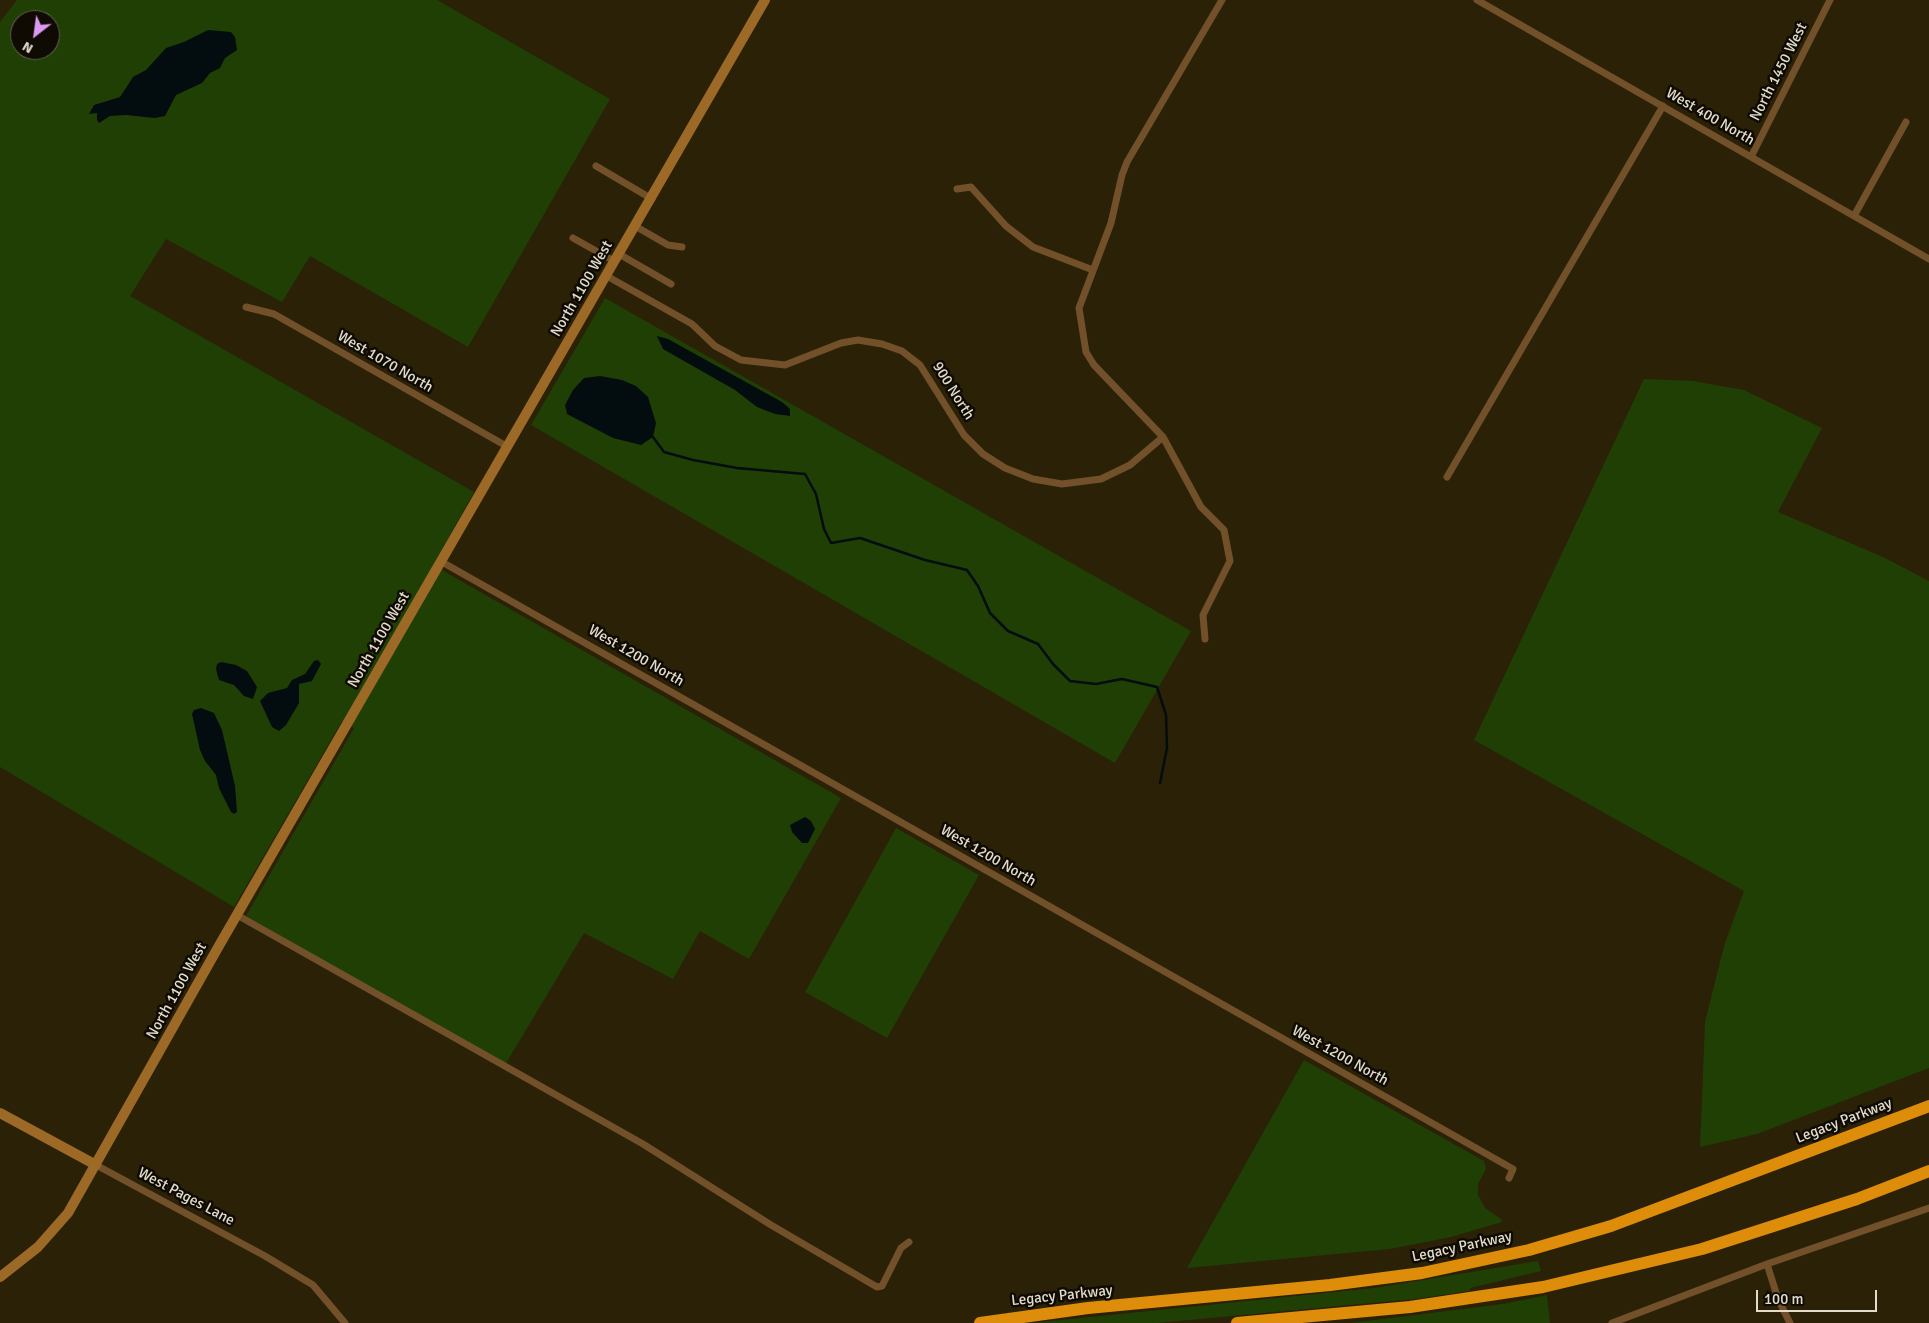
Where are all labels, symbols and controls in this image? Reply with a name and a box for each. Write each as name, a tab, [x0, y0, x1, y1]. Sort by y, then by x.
north arrow	[10, 10, 60, 60]
street label: North 1450 West	[1747, 20, 1811, 124]
text: N	[19, 38, 36, 57]
street label: West 400 North	[1662, 84, 1758, 150]
street label: North 1100 West	[547, 238, 617, 340]
street label: West 1070 North	[334, 327, 436, 397]
street label: 900 North	[928, 359, 978, 423]
street label: North 1100 West	[344, 589, 414, 691]
street label: West 1200 North	[585, 621, 687, 691]
street label: West 1200 North	[937, 821, 1039, 891]
street label: North 1100 West	[143, 940, 211, 1042]
street label: West 1200 North	[1289, 1022, 1391, 1090]
street label: Legacy Parkway	[1793, 1094, 1895, 1148]
street label: West Pages Lane	[135, 1164, 237, 1230]
street label: Legacy Parkway	[1410, 1228, 1514, 1266]
scale bar	[1759, 1280, 1880, 1312]
street label: Legacy Parkway	[1010, 1282, 1114, 1310]
text: 100 m	[1764, 1290, 1804, 1308]

